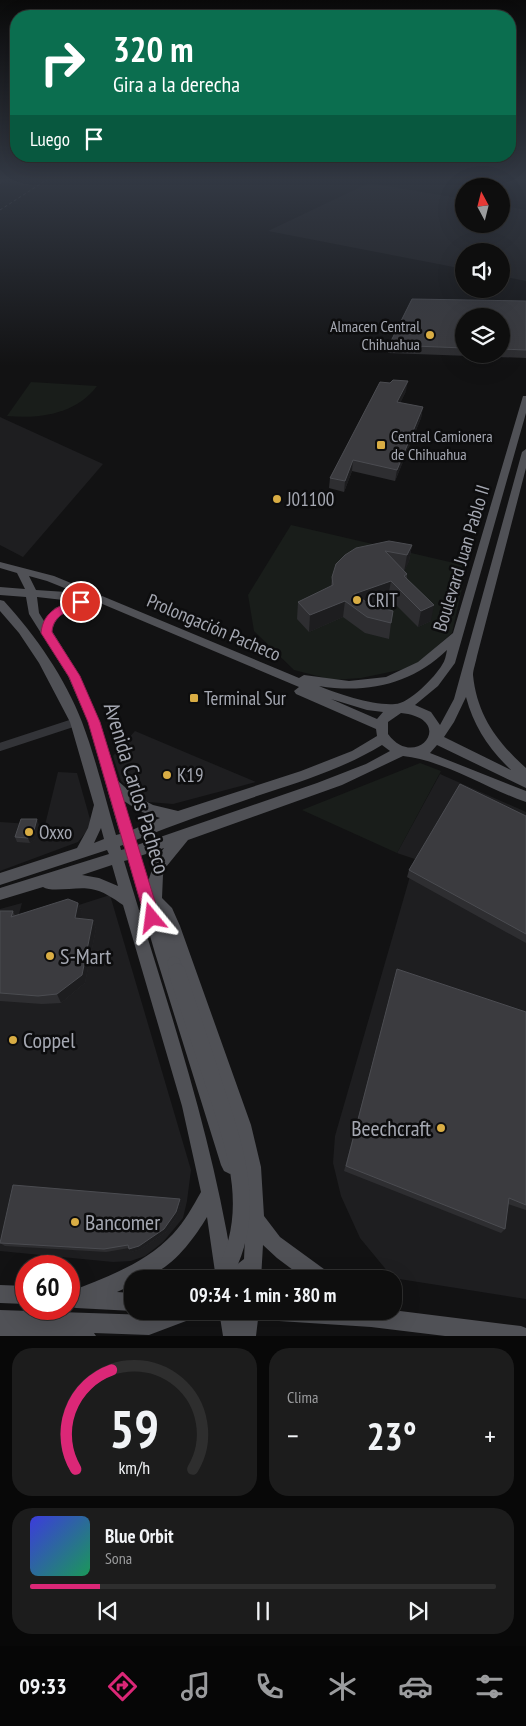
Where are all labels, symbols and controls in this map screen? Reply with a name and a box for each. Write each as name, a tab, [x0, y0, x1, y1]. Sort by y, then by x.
text: 320 m	[113, 26, 194, 72]
icon: right	[30, 30, 95, 95]
text: Gira a la derecha	[113, 70, 240, 98]
icon: arrive	[80, 125, 108, 153]
text: Luego	[30, 127, 70, 151]
north arrow	[455, 178, 510, 232]
map controls	[455, 178, 510, 363]
button: sound	[455, 243, 510, 298]
button: layers	[455, 308, 510, 363]
place label: Almacen Central Chihuahua	[330, 316, 420, 354]
marker: Almacen Central Chihuahua	[424, 329, 436, 341]
place label: Central Camionera de Chihuahua	[391, 426, 493, 464]
marker: Central Camionera de Chihuahua	[375, 439, 387, 451]
street label: Boulevard Juan Pablo II	[427, 482, 495, 634]
place label: J01100	[286, 487, 334, 511]
marker: J01100	[271, 493, 283, 505]
pin	[60, 581, 102, 623]
icon: arrive	[67, 588, 95, 616]
street label: Prolongación Pacheco	[144, 588, 284, 666]
place label: CRIT	[367, 588, 398, 612]
marker: CRIT	[351, 594, 363, 606]
place label: Terminal Sur	[204, 686, 287, 710]
marker: Terminal Sur	[188, 692, 200, 704]
street label: Avenida Carlos Pacheco	[98, 699, 176, 877]
place label: K19	[177, 763, 203, 787]
marker: K19	[161, 769, 173, 781]
place label: Oxxo	[39, 820, 72, 844]
marker: Oxxo	[23, 826, 35, 838]
position arrow	[125, 891, 177, 943]
place label: S-Mart	[60, 942, 111, 970]
marker: S-Mart	[44, 950, 56, 962]
place label: Coppel	[23, 1026, 76, 1054]
marker: Coppel	[7, 1034, 19, 1046]
place label: Beechcraft	[351, 1114, 431, 1142]
marker: Beechcraft	[435, 1122, 447, 1134]
place label: Bancomer	[85, 1208, 160, 1236]
marker: Bancomer	[69, 1216, 81, 1228]
speed limit sign: 60	[15, 1255, 80, 1320]
text: 09:34 · 1 min · 380 m	[190, 1283, 336, 1307]
text: Clima	[287, 1387, 318, 1407]
text: 59	[110, 1395, 159, 1462]
text: 23°	[366, 1411, 417, 1460]
text: −	[287, 1417, 299, 1454]
text: +	[484, 1417, 496, 1454]
text: km/h	[119, 1456, 150, 1479]
text: Blue Orbit	[105, 1524, 174, 1548]
text: Sona	[105, 1548, 132, 1568]
icon: previous	[94, 1597, 122, 1625]
icon: pause	[249, 1597, 277, 1625]
icon: next	[404, 1597, 432, 1625]
icon: directions	[105, 1669, 140, 1704]
icon: music	[178, 1669, 213, 1704]
icon: phone	[252, 1669, 287, 1704]
icon: climate	[325, 1669, 360, 1704]
icon: car	[398, 1669, 433, 1704]
icon: filters	[472, 1669, 507, 1704]
text: 09:33	[19, 1672, 67, 1700]

